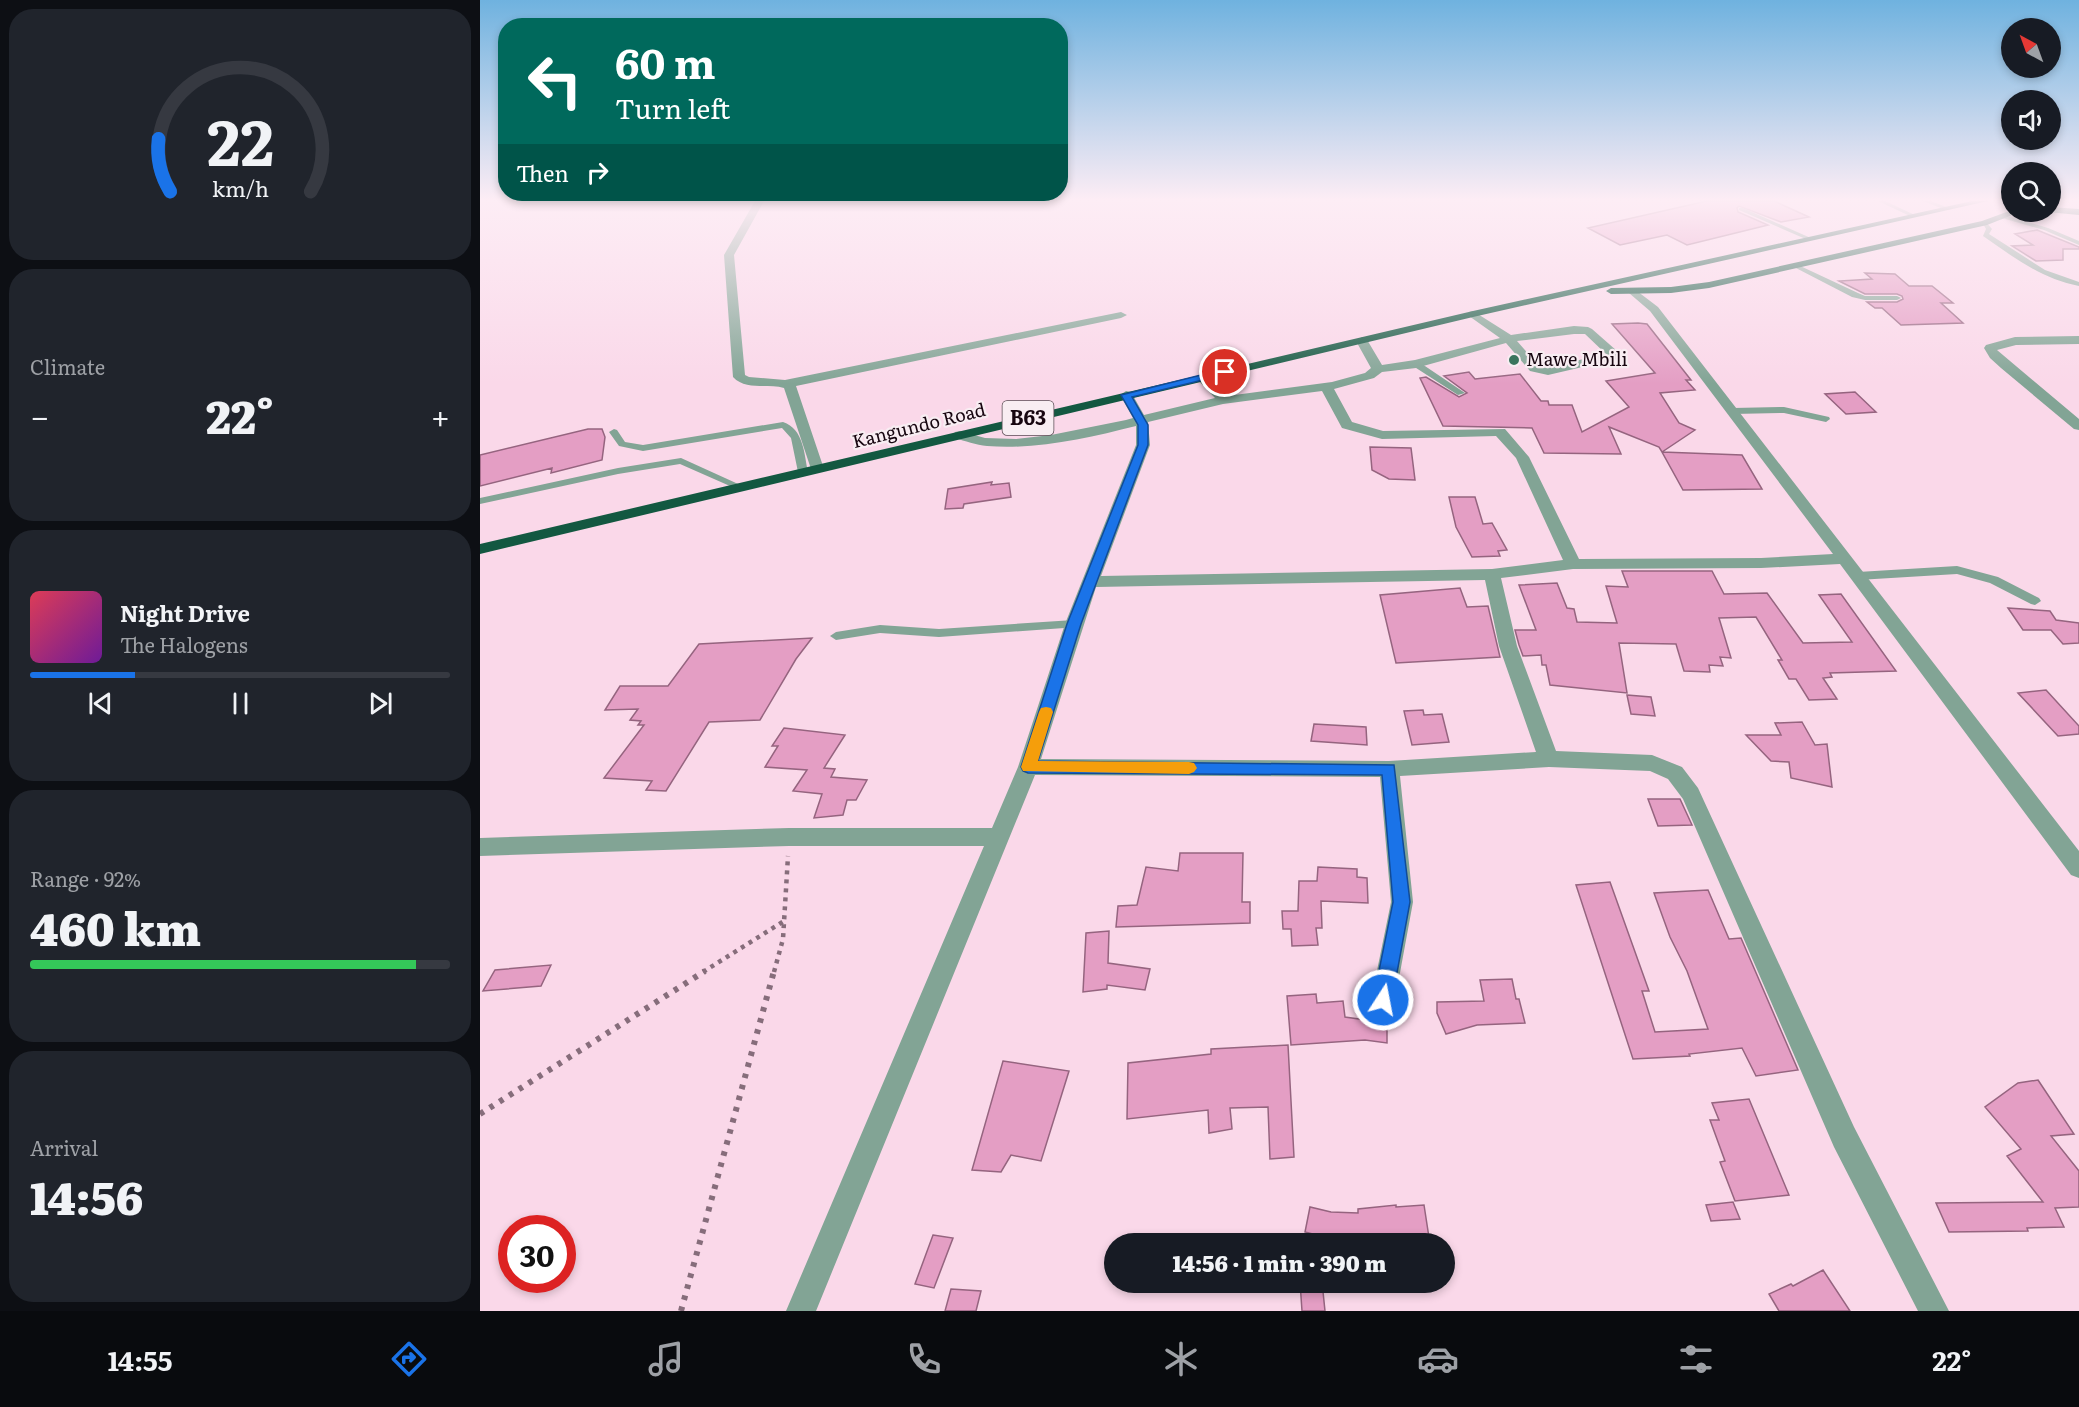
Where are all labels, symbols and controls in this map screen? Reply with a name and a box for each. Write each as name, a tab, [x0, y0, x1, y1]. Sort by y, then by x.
north arrow	[2001, 18, 2061, 78]
map controls	[2001, 18, 2061, 222]
text: 60 m	[615, 30, 716, 92]
icon: left	[516, 42, 594, 120]
text: Turn left	[615, 87, 730, 127]
button: sound	[2001, 90, 2061, 150]
text: 22	[206, 93, 274, 185]
text: Then	[516, 156, 569, 189]
icon: right	[581, 156, 614, 189]
button: search	[2001, 162, 2061, 222]
text: km/h	[211, 172, 269, 204]
place label: Mawe Mbili	[1526, 345, 1628, 372]
pin	[1199, 346, 1250, 397]
text: Climate	[30, 351, 105, 381]
marker: Mawe Mbili	[1507, 353, 1521, 367]
icon: arrive	[1208, 355, 1241, 388]
text: 22°	[206, 381, 274, 448]
text: −	[30, 390, 49, 439]
text: +	[431, 390, 450, 439]
street label: Kangundo Road	[849, 395, 988, 454]
road number: B63	[1002, 401, 1054, 435]
text: Night Drive	[120, 596, 250, 629]
text: The Halogens	[120, 629, 248, 659]
icon: previous	[84, 687, 117, 720]
icon: pause	[224, 687, 257, 720]
icon: next	[364, 687, 397, 720]
text: Range · 92%	[30, 863, 141, 893]
text: 460 km	[30, 893, 201, 960]
position arrow	[1351, 968, 1415, 1032]
text: Arrival	[30, 1132, 98, 1162]
text: 14:56	[30, 1162, 143, 1229]
speed limit sign: 30	[498, 1215, 576, 1293]
text: 14:56 · 1 min · 390 m	[1173, 1246, 1386, 1279]
icon: directions	[388, 1338, 430, 1380]
icon: music	[645, 1338, 687, 1380]
icon: phone	[903, 1338, 945, 1380]
icon: climate	[1160, 1338, 1202, 1380]
icon: car	[1417, 1338, 1459, 1380]
icon: filters	[1675, 1338, 1717, 1380]
text: 14:55	[108, 1339, 172, 1379]
text: 22°	[1932, 1339, 1971, 1379]

